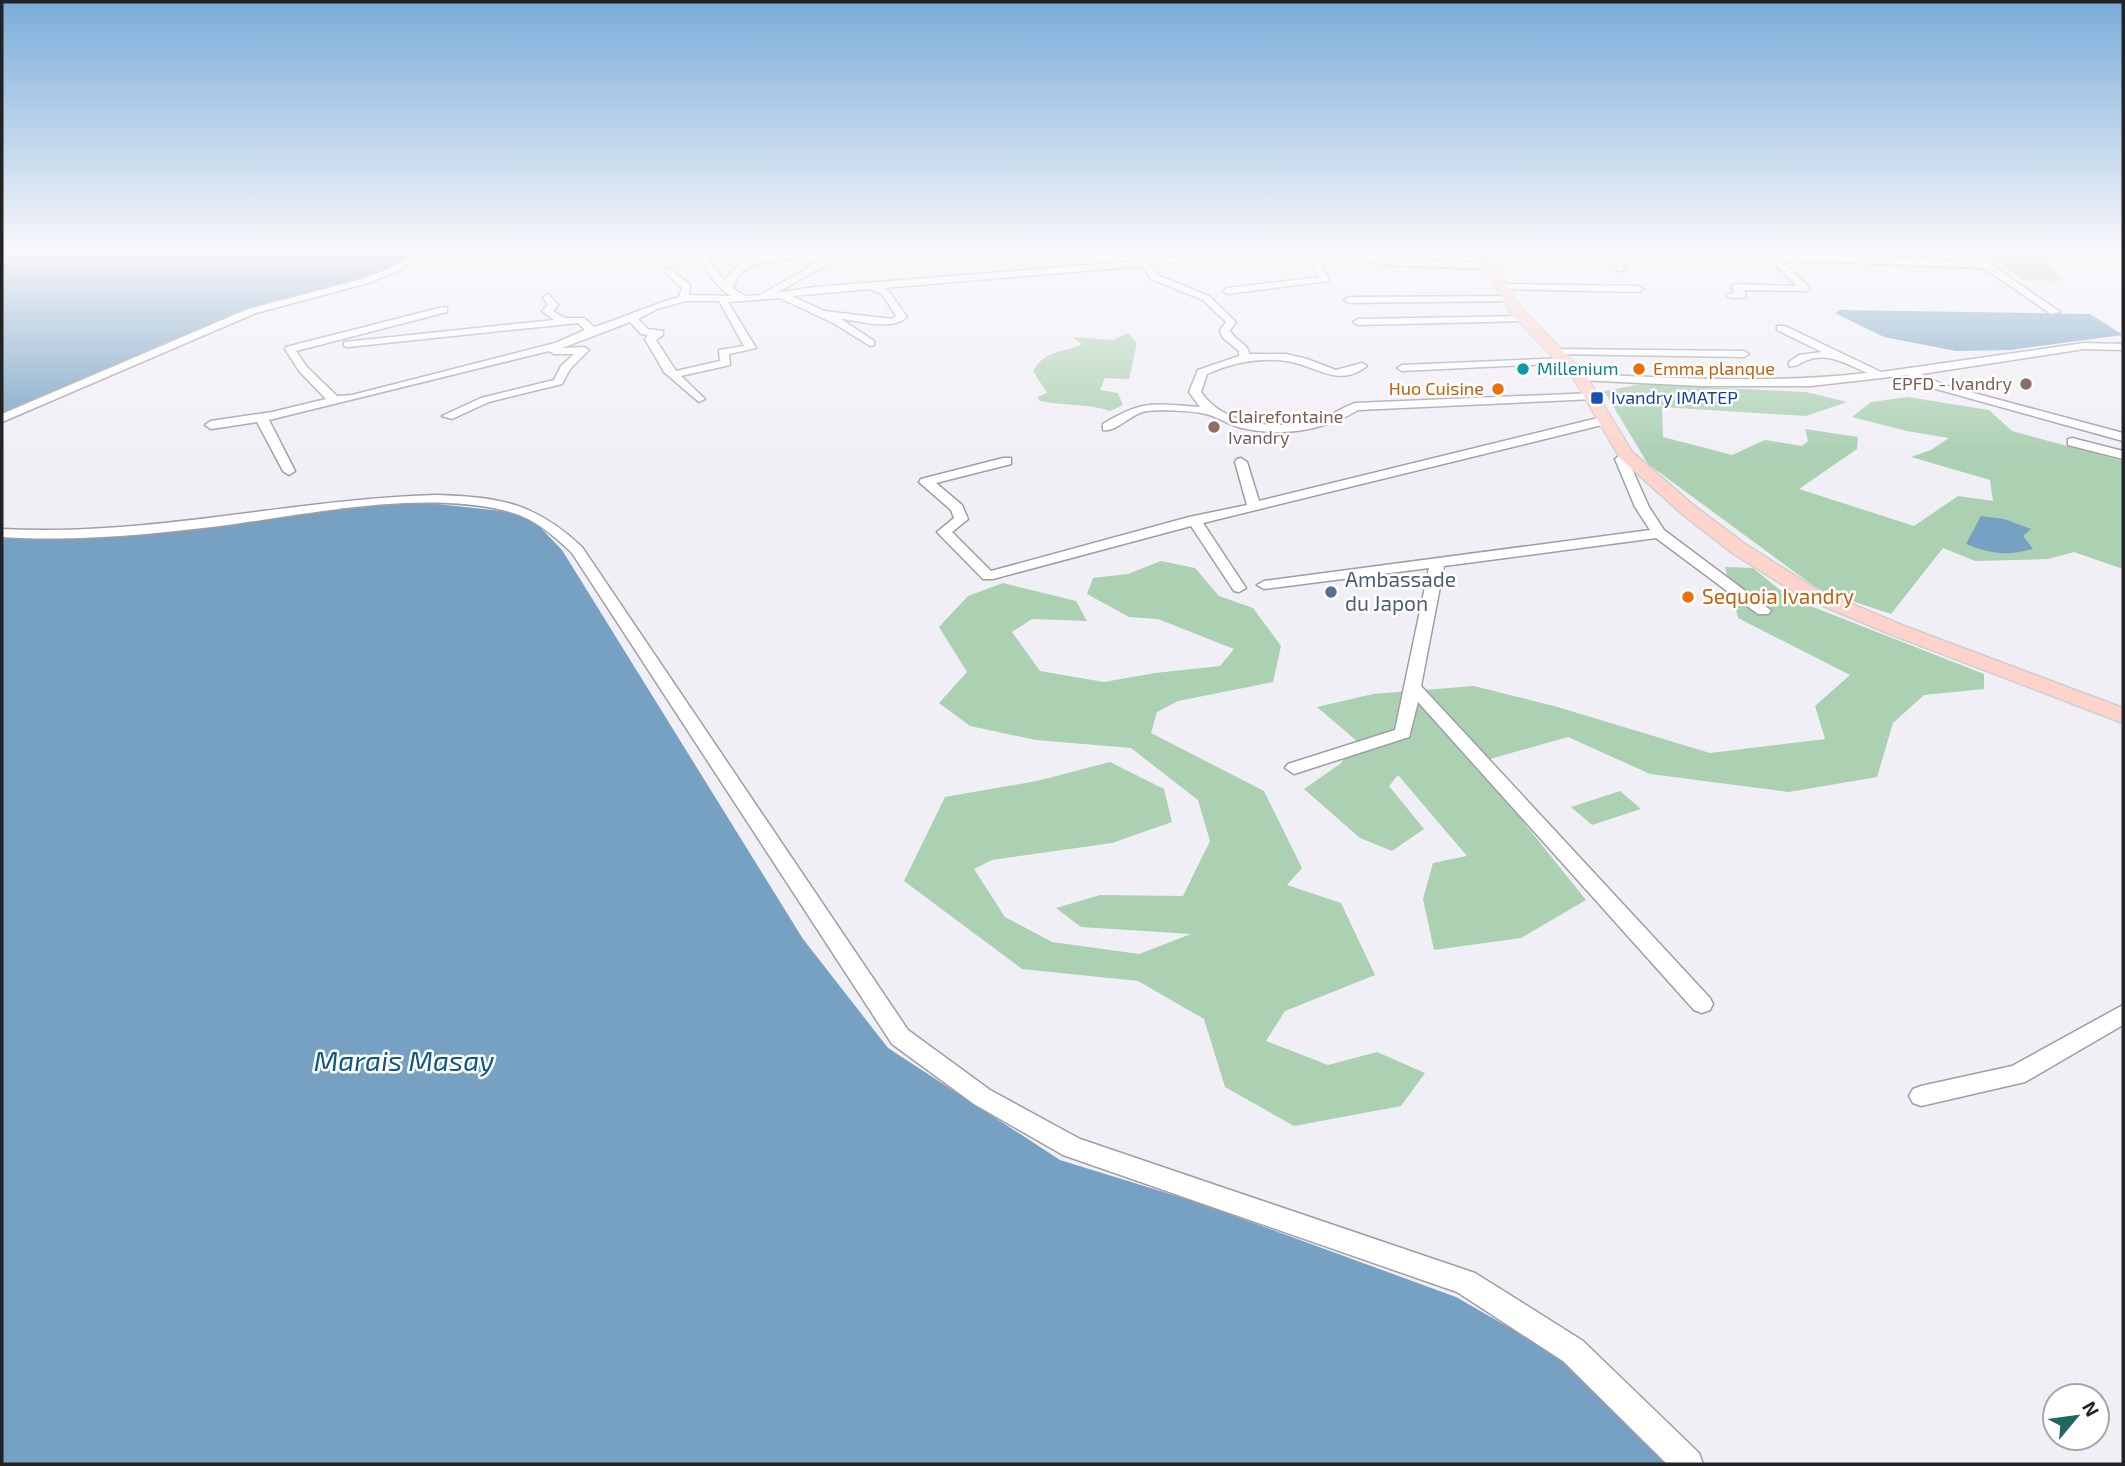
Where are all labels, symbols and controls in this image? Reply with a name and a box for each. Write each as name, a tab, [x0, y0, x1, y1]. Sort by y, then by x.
place label: Millenium	[1537, 357, 1619, 379]
place label: Emma planque	[1653, 357, 1775, 379]
marker: Millenium	[1515, 361, 1531, 377]
marker: Emma planque	[1631, 361, 1647, 377]
place label: EPFD - Ivandry	[1892, 372, 2012, 394]
marker: EPFD - Ivandry	[2018, 376, 2034, 392]
place label: Huo Cuisine	[1389, 377, 1484, 399]
marker: Huo Cuisine	[1490, 381, 1506, 397]
place label: Ivandry IMATEP	[1611, 386, 1738, 408]
marker: Ivandry IMATEP	[1589, 390, 1605, 406]
place label: Clairefontaine Ivandry	[1228, 405, 1343, 448]
marker: Clairefontaine Ivandry	[1206, 419, 1222, 435]
place label: Ambassade du Japon	[1345, 566, 1456, 615]
place label: Sequoia Ivandry	[1702, 583, 1854, 608]
marker: Ambassade du Japon	[1323, 584, 1339, 600]
marker: Sequoia Ivandry	[1680, 589, 1696, 605]
water label: Marais Masay	[314, 1043, 494, 1077]
north arrow	[2041, 1382, 2111, 1452]
text: N	[2078, 1397, 2105, 1420]

